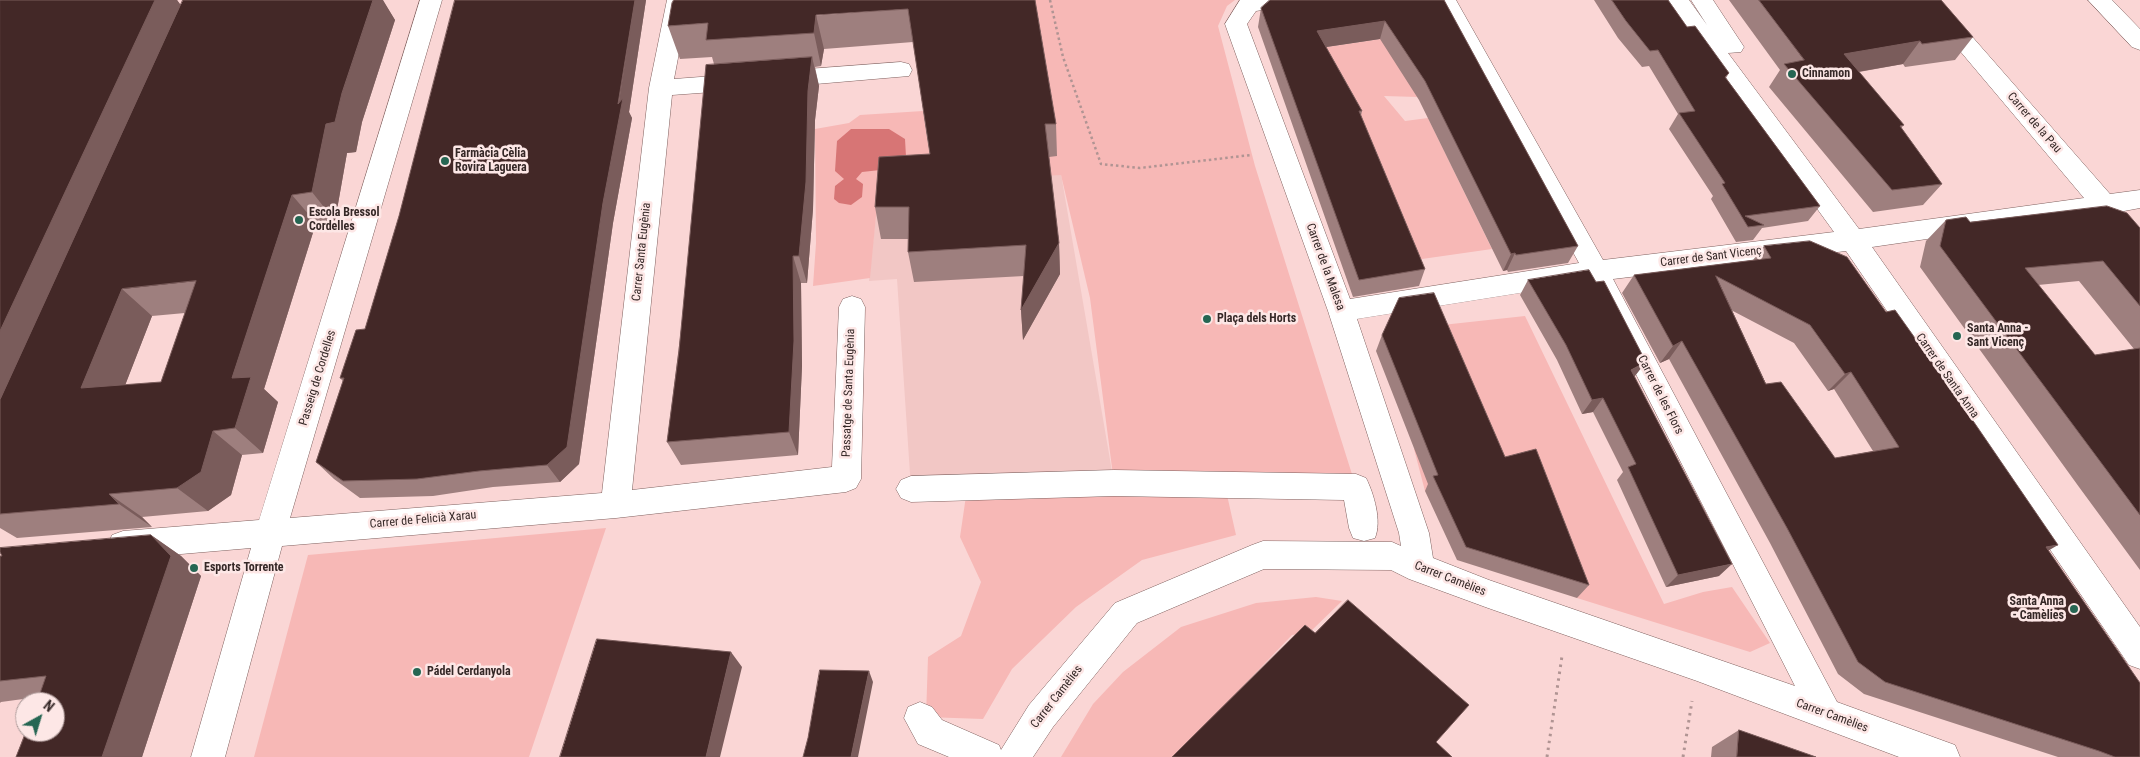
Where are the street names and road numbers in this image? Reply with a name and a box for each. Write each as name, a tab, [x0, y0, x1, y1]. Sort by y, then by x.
street label: Carrer de la Pau	[2004, 90, 2064, 156]
street label: Carrer Santa Eugènia	[630, 202, 654, 302]
street label: Carrer de la Malesa	[1303, 221, 1347, 313]
street label: Carrer de Sant Vicenç	[1659, 244, 1763, 270]
street label: Passeig de Cordelles	[297, 328, 339, 428]
street label: Passatge de Santa Eugènia	[840, 329, 858, 457]
street label: Carrer de Santa Anna	[1912, 331, 1982, 421]
street label: Carrer de les Flors	[1634, 353, 1686, 437]
street label: Carrer de Felicià Xarau	[369, 508, 477, 532]
street label: Carrer Camèlies	[1412, 559, 1488, 599]
street label: Carrer Camèlies	[1028, 663, 1086, 731]
street label: Carrer Camèlies	[1794, 696, 1870, 736]

